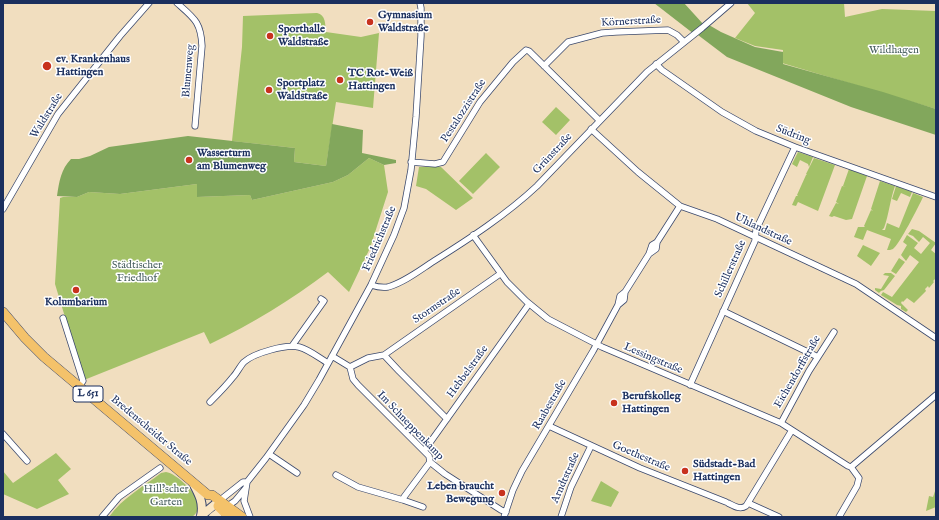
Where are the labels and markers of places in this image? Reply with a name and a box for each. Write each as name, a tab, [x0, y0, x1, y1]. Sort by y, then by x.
place label: Gymnasium Waldstraße	[378, 9, 432, 35]
marker: Gymnasium Waldstraße	[365, 17, 375, 27]
place label: Sporthalle Waldstraße	[278, 23, 329, 49]
marker: Sporthalle Waldstraße	[265, 31, 275, 41]
place label: ev. Krankenhaus Hattingen	[56, 53, 130, 79]
marker: ev. Krankenhaus Hattingen	[41, 60, 53, 72]
place label: TC Rot-Weiß Hattingen	[348, 67, 413, 93]
marker: TC Rot-Weiß Hattingen	[335, 75, 345, 85]
place label: Sportplatz Waldstraße	[277, 77, 328, 103]
marker: Sportplatz Waldstraße	[264, 85, 274, 95]
place label: Wasserturm am Blumenweg	[197, 147, 266, 173]
marker: Wasserturm am Blumenweg	[184, 155, 194, 165]
marker: Kolumbarium	[71, 285, 81, 295]
place label: Kolumbarium	[45, 296, 107, 310]
place label: Berufskolleg Hattingen	[622, 390, 681, 416]
marker: Berufskolleg Hattingen	[609, 398, 619, 408]
place label: Südstadt-Bad Hattingen	[693, 458, 755, 484]
marker: Südstadt-Bad Hattingen	[680, 466, 690, 476]
place label: Leben braucht Bewegung	[427, 480, 494, 506]
marker: Leben braucht Bewegung	[497, 488, 507, 498]

